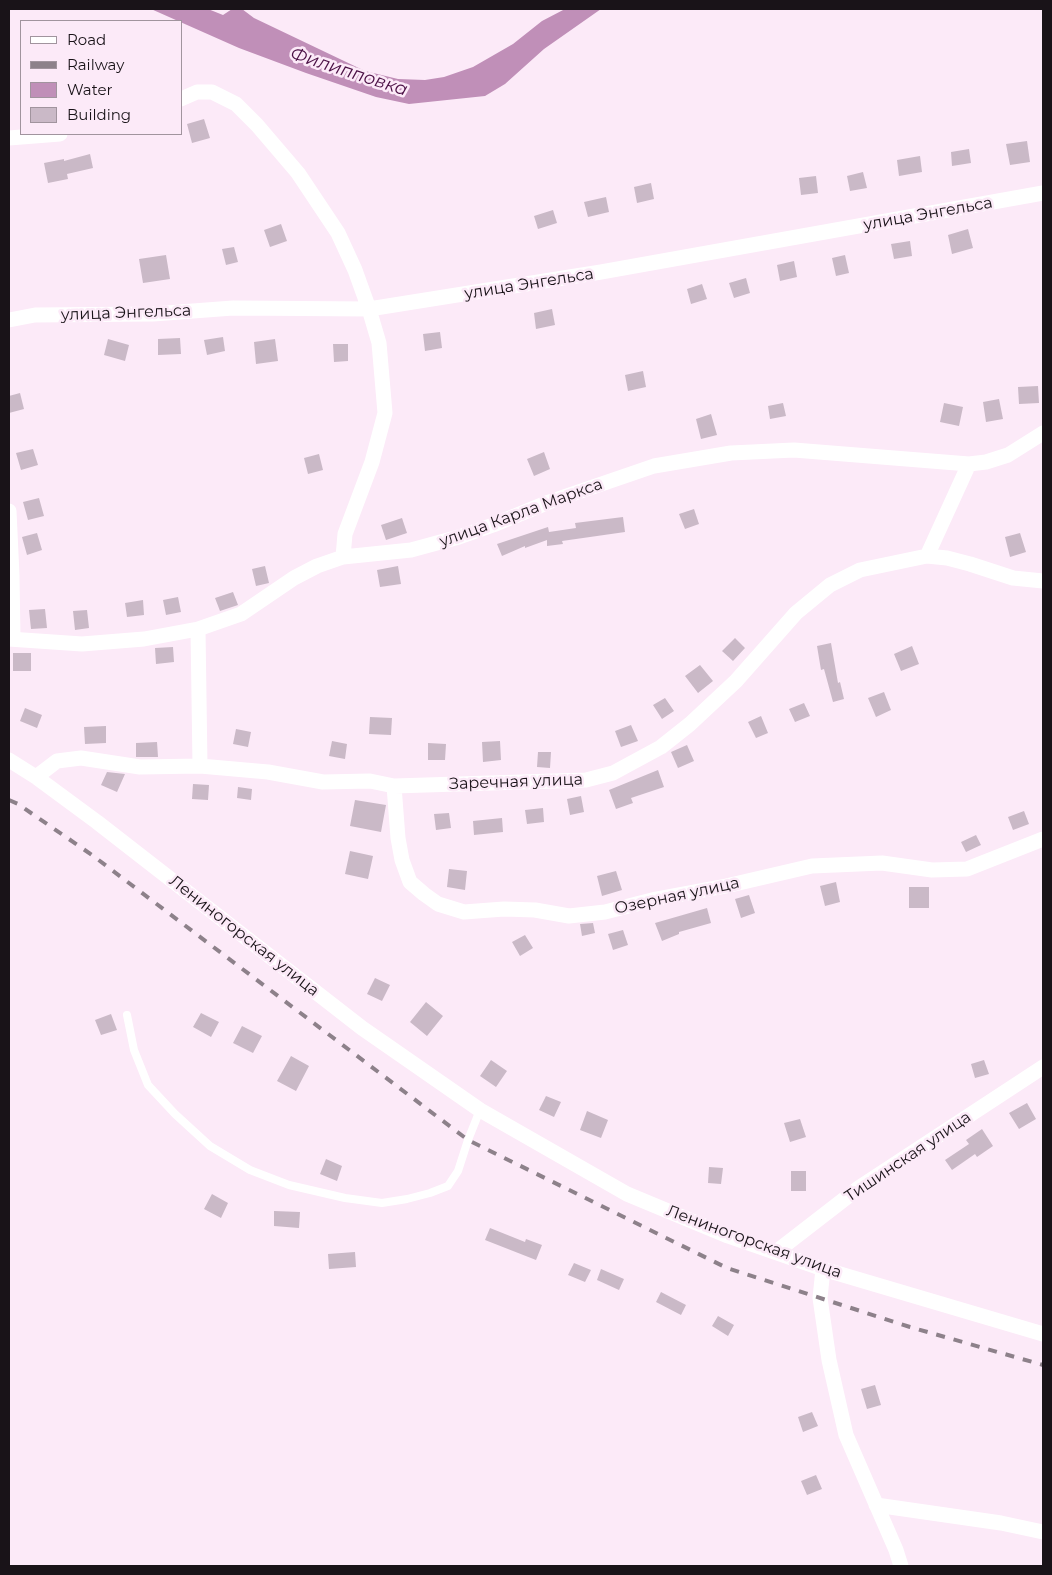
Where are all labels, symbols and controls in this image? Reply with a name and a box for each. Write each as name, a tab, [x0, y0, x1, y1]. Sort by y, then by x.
legend	[20, 20, 182, 135]
text: Road	[67, 30, 106, 49]
water label: Филипповка	[288, 43, 410, 101]
text: Railway	[67, 55, 124, 74]
text: Water	[67, 80, 113, 99]
text: Building	[67, 105, 131, 124]
street label: улица Энгельса	[862, 193, 994, 235]
street label: улица Энгельса	[463, 264, 595, 304]
street label: улица Энгельса	[60, 301, 192, 325]
street label: улица Карла Маркса	[437, 475, 605, 551]
street label: Заречная улица	[449, 770, 583, 794]
street label: Лениногорская улица	[165, 872, 323, 1000]
street label: Озерная улица	[613, 873, 741, 919]
street label: Тишинская улица	[841, 1108, 975, 1206]
street label: Лениногорская улица	[664, 1201, 844, 1283]

